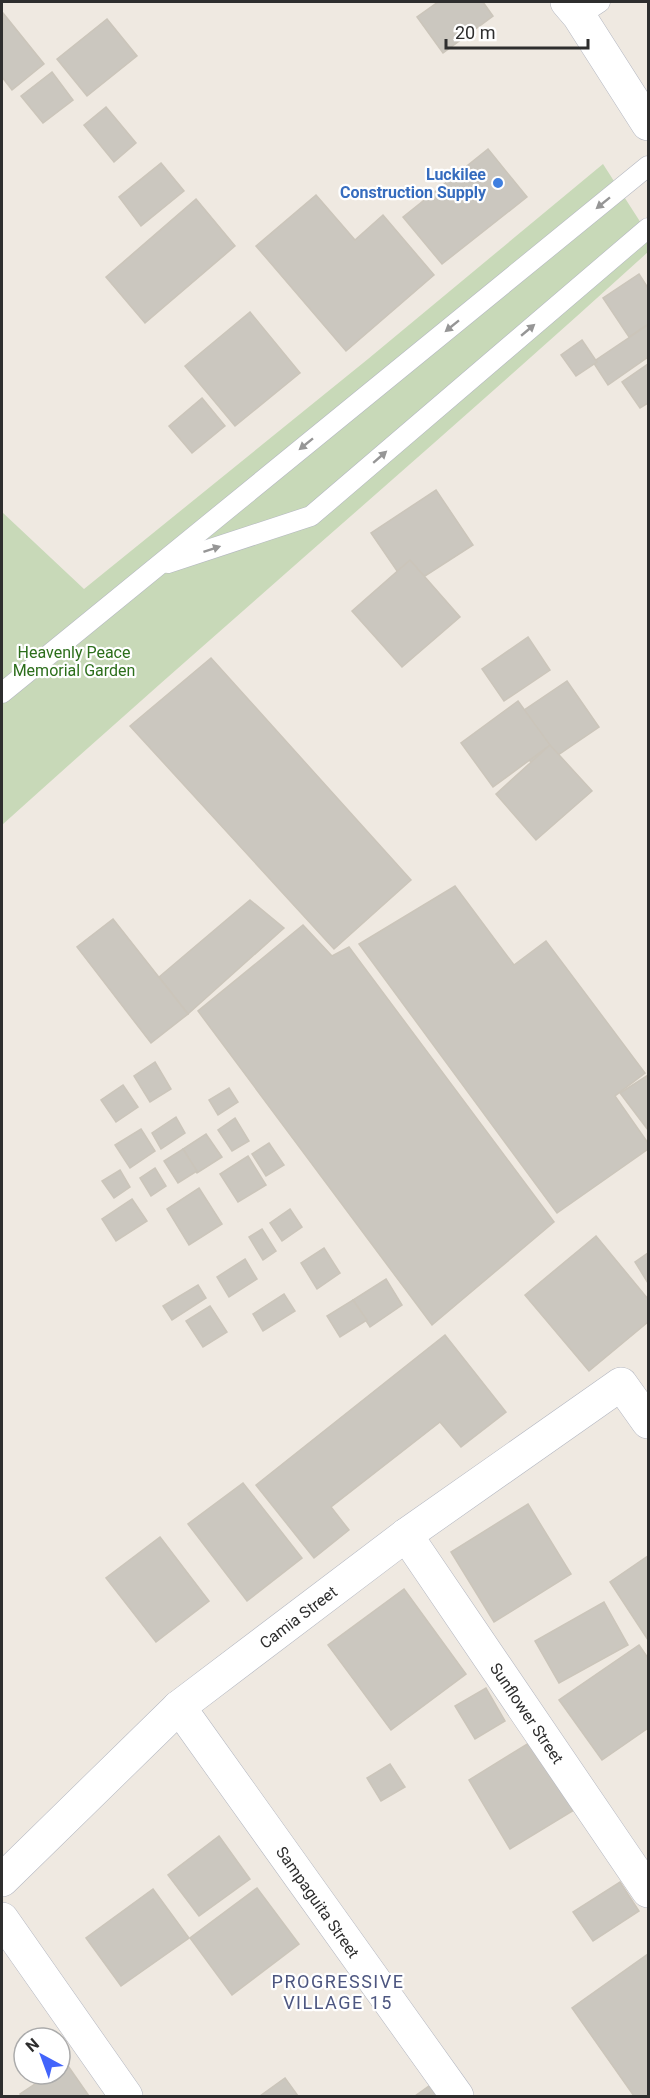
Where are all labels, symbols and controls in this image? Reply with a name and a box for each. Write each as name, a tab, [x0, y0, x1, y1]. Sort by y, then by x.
scale bar	[446, 12, 588, 50]
text: 20 m	[455, 22, 495, 43]
place label: Luckilee Construction Supply	[340, 165, 487, 202]
marker: Luckilee Construction Supply	[491, 176, 505, 190]
one-way arrow	[595, 197, 611, 210]
one-way arrow	[444, 319, 459, 332]
one-way arrow	[520, 324, 535, 337]
one-way arrow	[299, 438, 314, 450]
one-way arrow	[372, 451, 387, 464]
one-way arrow	[203, 543, 221, 553]
park label: Heavenly Peace Memorial Garden	[13, 643, 135, 680]
street label: Camia Street	[256, 1582, 341, 1653]
street label: Sunflower Street	[486, 1659, 567, 1767]
street label: Sampaguita Street	[272, 1843, 363, 1962]
district label: PROGRESSIVE VILLAGE 15	[272, 1971, 404, 2013]
north arrow	[12, 2026, 72, 2086]
text: N	[22, 2034, 43, 2056]

